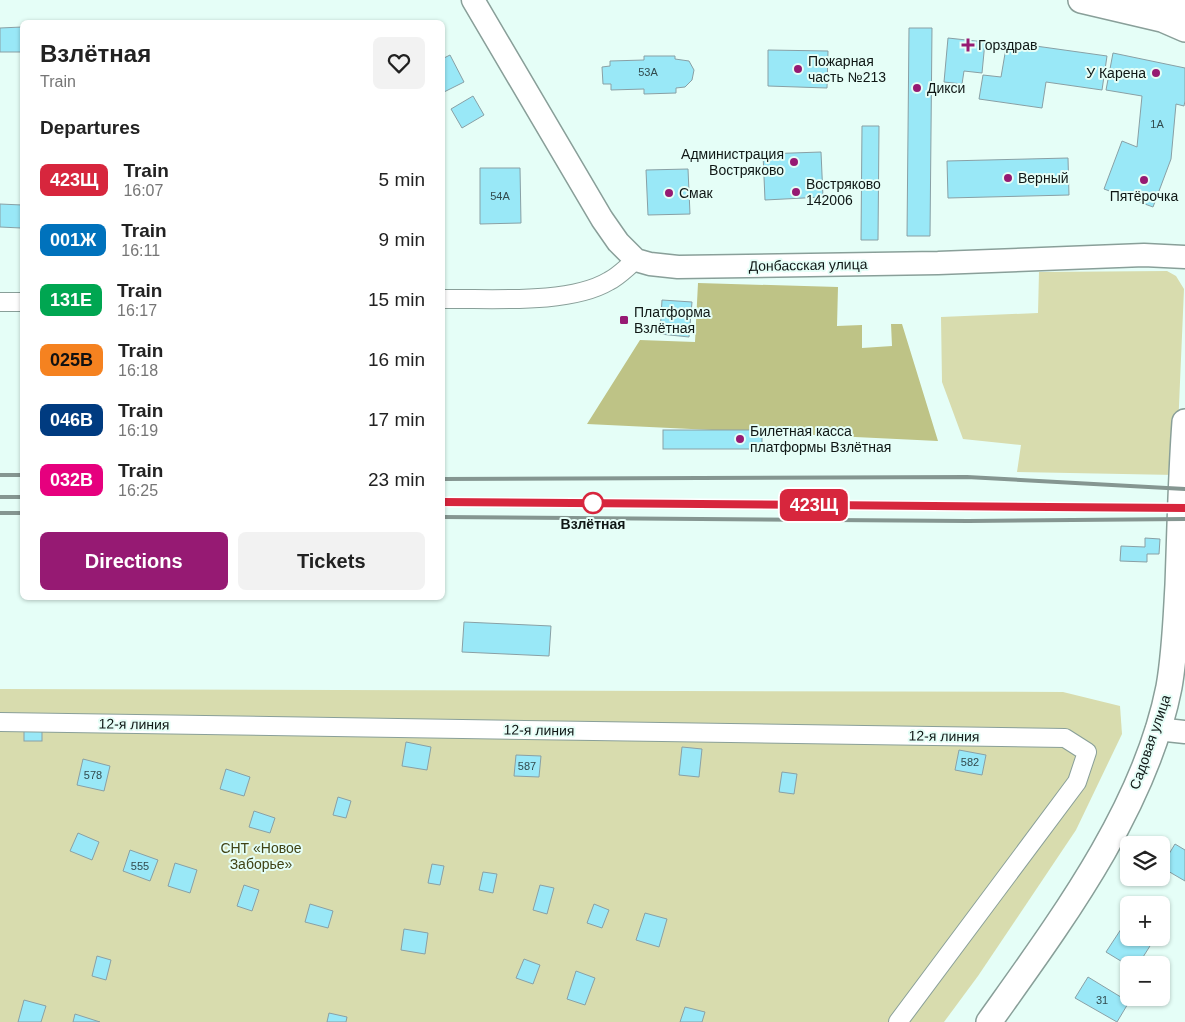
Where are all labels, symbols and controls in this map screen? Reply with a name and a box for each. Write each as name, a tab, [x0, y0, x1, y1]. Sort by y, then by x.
button: heart	[373, 37, 425, 89]
place label: Горздрав	[978, 37, 1037, 53]
marker: Горздрав	[962, 39, 974, 51]
text: Взлётная	[40, 40, 151, 67]
place label: Пожарная часть №213	[808, 53, 886, 85]
marker: Пожарная часть №213	[792, 63, 804, 75]
place label: У Карена	[1086, 65, 1146, 81]
house number: 53А	[638, 66, 658, 78]
marker: У Карена	[1150, 67, 1162, 79]
text: Train	[40, 73, 76, 90]
place label: Дикси	[927, 80, 965, 96]
marker: Дикси	[911, 82, 923, 94]
text: Departures	[40, 117, 140, 138]
house number: 1А	[1150, 118, 1164, 130]
place label: Администрация Востряково	[681, 146, 784, 178]
marker: Администрация Востряково	[788, 156, 800, 168]
text: Train	[123, 160, 169, 181]
text: 5 min	[379, 169, 425, 190]
text: 423Щ	[50, 170, 98, 190]
place label: Верный	[1018, 170, 1069, 186]
marker: Верный	[1002, 172, 1014, 184]
marker: Пятёрочка	[1138, 174, 1150, 186]
place label: Востряково 142006	[806, 176, 881, 208]
text: 16:07	[123, 182, 163, 199]
place label: Смак	[679, 185, 714, 201]
marker: Востряково 142006	[790, 186, 802, 198]
marker: Смак	[663, 187, 675, 199]
place label: Пятёрочка	[1110, 188, 1179, 204]
house number: 54А	[490, 190, 510, 202]
text: Train	[121, 220, 167, 241]
text: 9 min	[379, 229, 425, 250]
text: 001Ж	[50, 230, 96, 250]
text: 16:11	[121, 242, 160, 259]
street label: Донбасская улица	[748, 256, 868, 274]
text: Train	[117, 280, 162, 301]
text: 15 min	[368, 289, 425, 310]
text: 131Е	[50, 290, 92, 310]
text: 16:17	[117, 302, 157, 319]
place label: Платформа Взлётная	[634, 304, 711, 336]
marker: Платформа Взлётная	[618, 314, 630, 326]
text: Train	[118, 340, 163, 361]
text: 16 min	[368, 349, 425, 370]
text: 025В	[50, 350, 93, 370]
text: 16:18	[118, 362, 158, 379]
text: Train	[118, 400, 163, 421]
text: 17 min	[368, 409, 425, 430]
text: 046В	[50, 410, 93, 430]
text: 16:19	[118, 422, 158, 439]
place label: Билетная касса платформы Взлётная	[750, 423, 891, 455]
marker: Билетная касса платформы Взлётная	[734, 433, 746, 445]
text: Train	[118, 460, 163, 481]
text: 23 min	[368, 469, 425, 490]
text: 032В	[50, 470, 93, 490]
text: 16:25	[118, 482, 158, 499]
line badge: 423Щ	[779, 489, 849, 521]
marker: Взлётная	[582, 492, 604, 514]
text: 423Щ	[790, 495, 838, 515]
place label: Взлётная	[561, 516, 625, 532]
button: Directions	[40, 532, 228, 590]
button: Tickets	[238, 532, 425, 590]
street label: Садовая улица	[1126, 692, 1174, 791]
street label: 12-я линия	[98, 715, 170, 733]
street label: 12-я линия	[503, 721, 575, 739]
street label: 12-я линия	[908, 727, 980, 745]
house number: 582	[961, 756, 979, 768]
house number: 587	[518, 760, 536, 772]
house number: 578	[84, 769, 102, 781]
map controls	[1120, 836, 1170, 1006]
button: layers	[1120, 836, 1170, 886]
park label: СНТ «Новое Заборье»	[220, 840, 302, 872]
house number: 555	[131, 860, 149, 872]
button: +	[1120, 896, 1170, 946]
button: −	[1120, 956, 1170, 1006]
house number: 31	[1096, 994, 1108, 1006]

